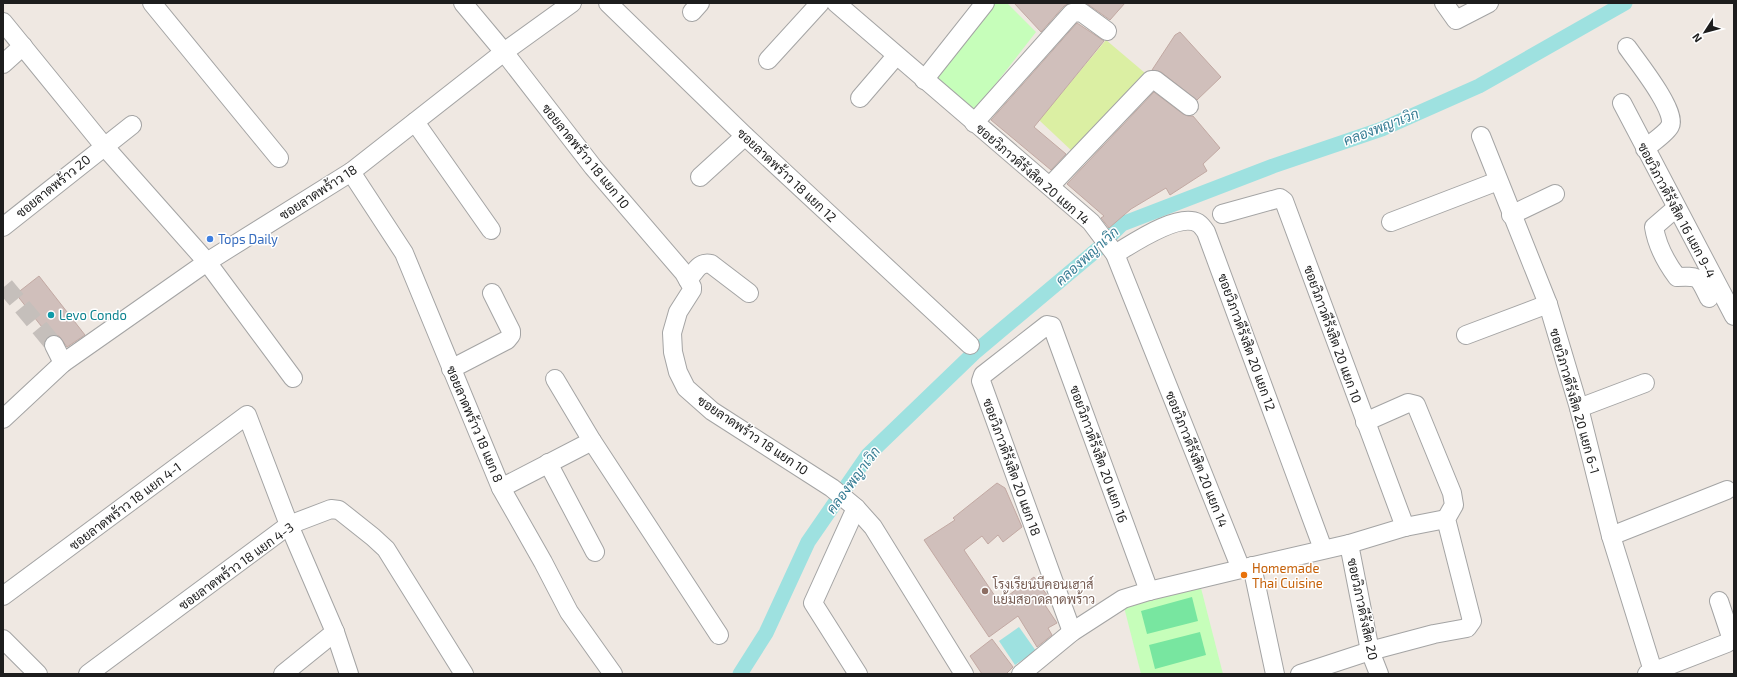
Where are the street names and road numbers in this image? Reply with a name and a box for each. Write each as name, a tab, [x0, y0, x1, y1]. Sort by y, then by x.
street label: ซอยลาดพร้าว 18 แยก 10	[539, 100, 634, 212]
street label: ซอยวิภาวดีรังสิต 20 แยก 14	[973, 119, 1094, 228]
street label: ซอยลาดพร้าว 18 แยก 12	[734, 124, 841, 225]
street label: ซอยวิภาวดีรังสิต 16 แยก 9-4	[1634, 139, 1720, 280]
street label: ซอยลาดพร้าว 20	[12, 150, 94, 221]
street label: ซอยลาดพร้าว 18	[276, 160, 360, 223]
street label: ซอยวิภาวดีรังสิต 20 แยก 10	[1301, 263, 1366, 405]
street label: ซอยวิภาวดีรังสิต 20 แยก 12	[1215, 271, 1280, 413]
street label: ซอยวิภาวดีรังสิต 20 แยก 6-1	[1547, 326, 1604, 475]
street label: ซอยลาดพร้าว 18 แยก 8	[443, 363, 508, 485]
street label: ซอยวิภาวดีรังสิต 20 แยก 16	[1067, 383, 1132, 525]
street label: ซอยวิภาวดีรังสิต 20 แยก 14	[1162, 388, 1233, 529]
street label: ซอยลาดพร้าว 18 แยก 10	[694, 391, 812, 478]
street label: ซอยวิภาวดีรังสิต 20 แยก 18	[980, 396, 1045, 538]
street label: ซอยลาดพร้าว 18 แยก 4-1	[65, 458, 184, 553]
street label: ซอยลาดพร้าว 18 แยก 4-3	[175, 518, 297, 613]
street label: ซอยวิภาวดีรังสิต 20	[1344, 556, 1383, 662]

